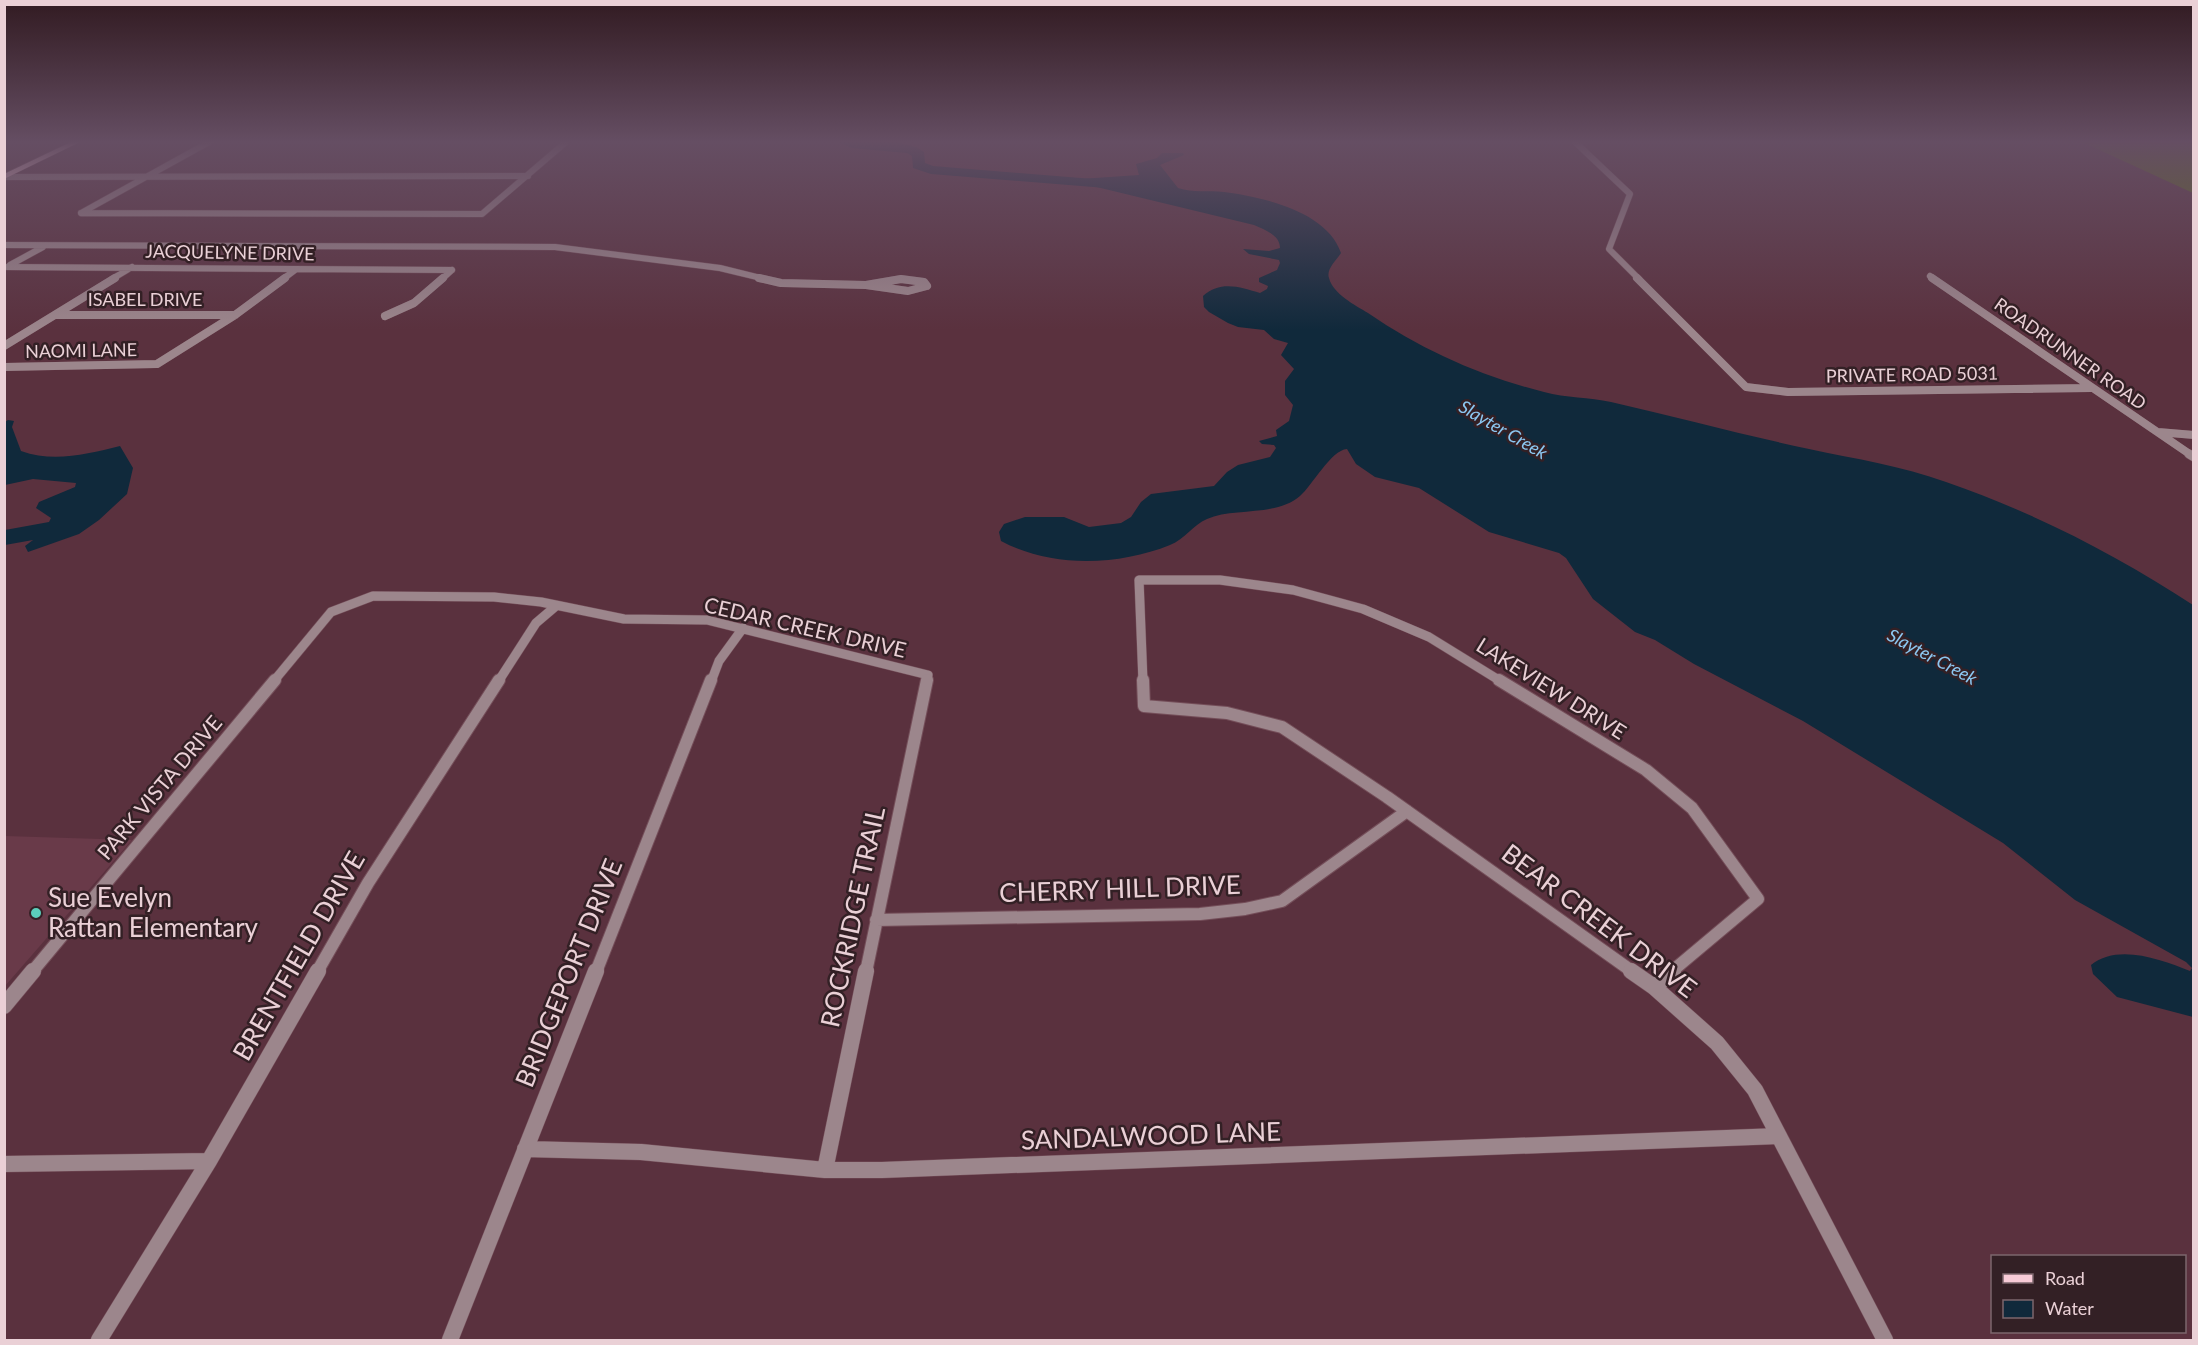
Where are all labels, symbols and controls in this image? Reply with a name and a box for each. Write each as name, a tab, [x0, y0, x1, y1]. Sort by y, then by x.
street label: JACQUELYNE DRIVE	[145, 240, 315, 264]
street label: ISABEL DRIVE	[88, 288, 202, 310]
street label: ROADRUNNER ROAD	[1990, 292, 2151, 414]
street label: NAOMI LANE	[25, 338, 137, 362]
street label: PRIVATE ROAD 5031	[1826, 361, 1998, 387]
water label: Slayter Creek	[1455, 395, 1552, 463]
street label: CEDAR CREEK DRIVE	[702, 591, 909, 662]
water label: Slayter Creek	[1884, 623, 1981, 689]
street label: LAKEVIEW DRIVE	[1472, 632, 1631, 744]
street label: PARK VISTA DRIVE	[91, 710, 226, 864]
street label: ROCKRIDGE TRAIL	[813, 804, 891, 1030]
street label: BEAR CREEK DRIVE	[1496, 836, 1703, 1004]
street label: BRENTFIELD DRIVE	[225, 845, 371, 1066]
street label: BRIDGEPORT DRIVE	[508, 854, 629, 1091]
street label: CHERRY HILL DRIVE	[999, 868, 1241, 908]
place label: Sue Evelyn Rattan Elementary	[48, 881, 259, 943]
marker: Sue Evelyn Rattan Elementary	[29, 906, 43, 920]
street label: SANDALWOOD LANE	[1020, 1114, 1282, 1156]
legend	[1991, 1255, 2186, 1333]
text: Road	[2045, 1267, 2085, 1289]
text: Water	[2045, 1297, 2094, 1319]

